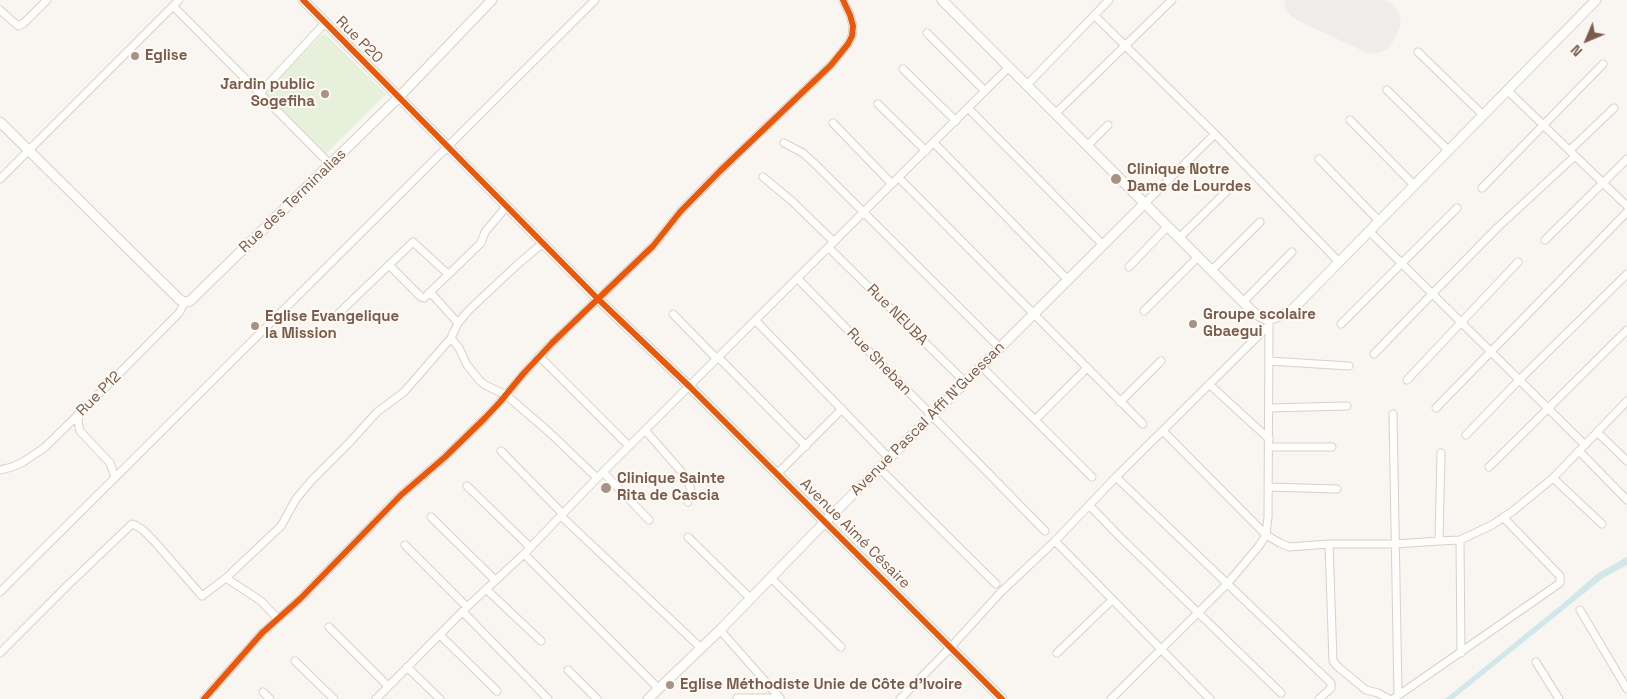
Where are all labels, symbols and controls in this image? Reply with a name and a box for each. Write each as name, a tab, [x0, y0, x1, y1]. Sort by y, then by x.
street label: Rue P20	[332, 13, 386, 67]
north arrow	[1562, 15, 1612, 65]
text: N	[1567, 41, 1586, 60]
place label: Eglise	[145, 47, 187, 65]
marker: Eglise	[129, 50, 141, 62]
place label: Jardin public Sogefiha	[220, 76, 315, 111]
marker: Jardin public Sogefiha	[319, 88, 331, 100]
street label: Rue des Terminalias	[236, 145, 350, 257]
place label: Clinique Notre Dame de Lourdes	[1127, 161, 1251, 196]
marker: Clinique Notre Dame de Lourdes	[1109, 172, 1123, 186]
street label: Rue NEUBA	[863, 281, 931, 349]
place label: Groupe scolaire Gbaegui	[1203, 306, 1316, 341]
place label: Eglise Evangelique la Mission	[265, 308, 399, 343]
marker: Groupe scolaire Gbaegui	[1187, 318, 1199, 330]
marker: Eglise Evangelique la Mission	[249, 320, 261, 332]
street label: Rue Sheban	[843, 325, 915, 399]
street label: Avenue Pascal Affi N'Guessan	[847, 338, 1009, 500]
street label: Rue P12	[73, 368, 125, 420]
place label: Clinique Sainte Rita de Cascia	[617, 470, 725, 505]
street label: Avenue Aimé Césaire	[796, 475, 914, 593]
marker: Clinique Sainte Rita de Cascia	[599, 481, 613, 495]
place label: Eglise Méthodiste Unie de Côte d'Ivoire	[680, 676, 962, 694]
marker: Eglise Méthodiste Unie de Côte d'Ivoire	[664, 679, 676, 691]

